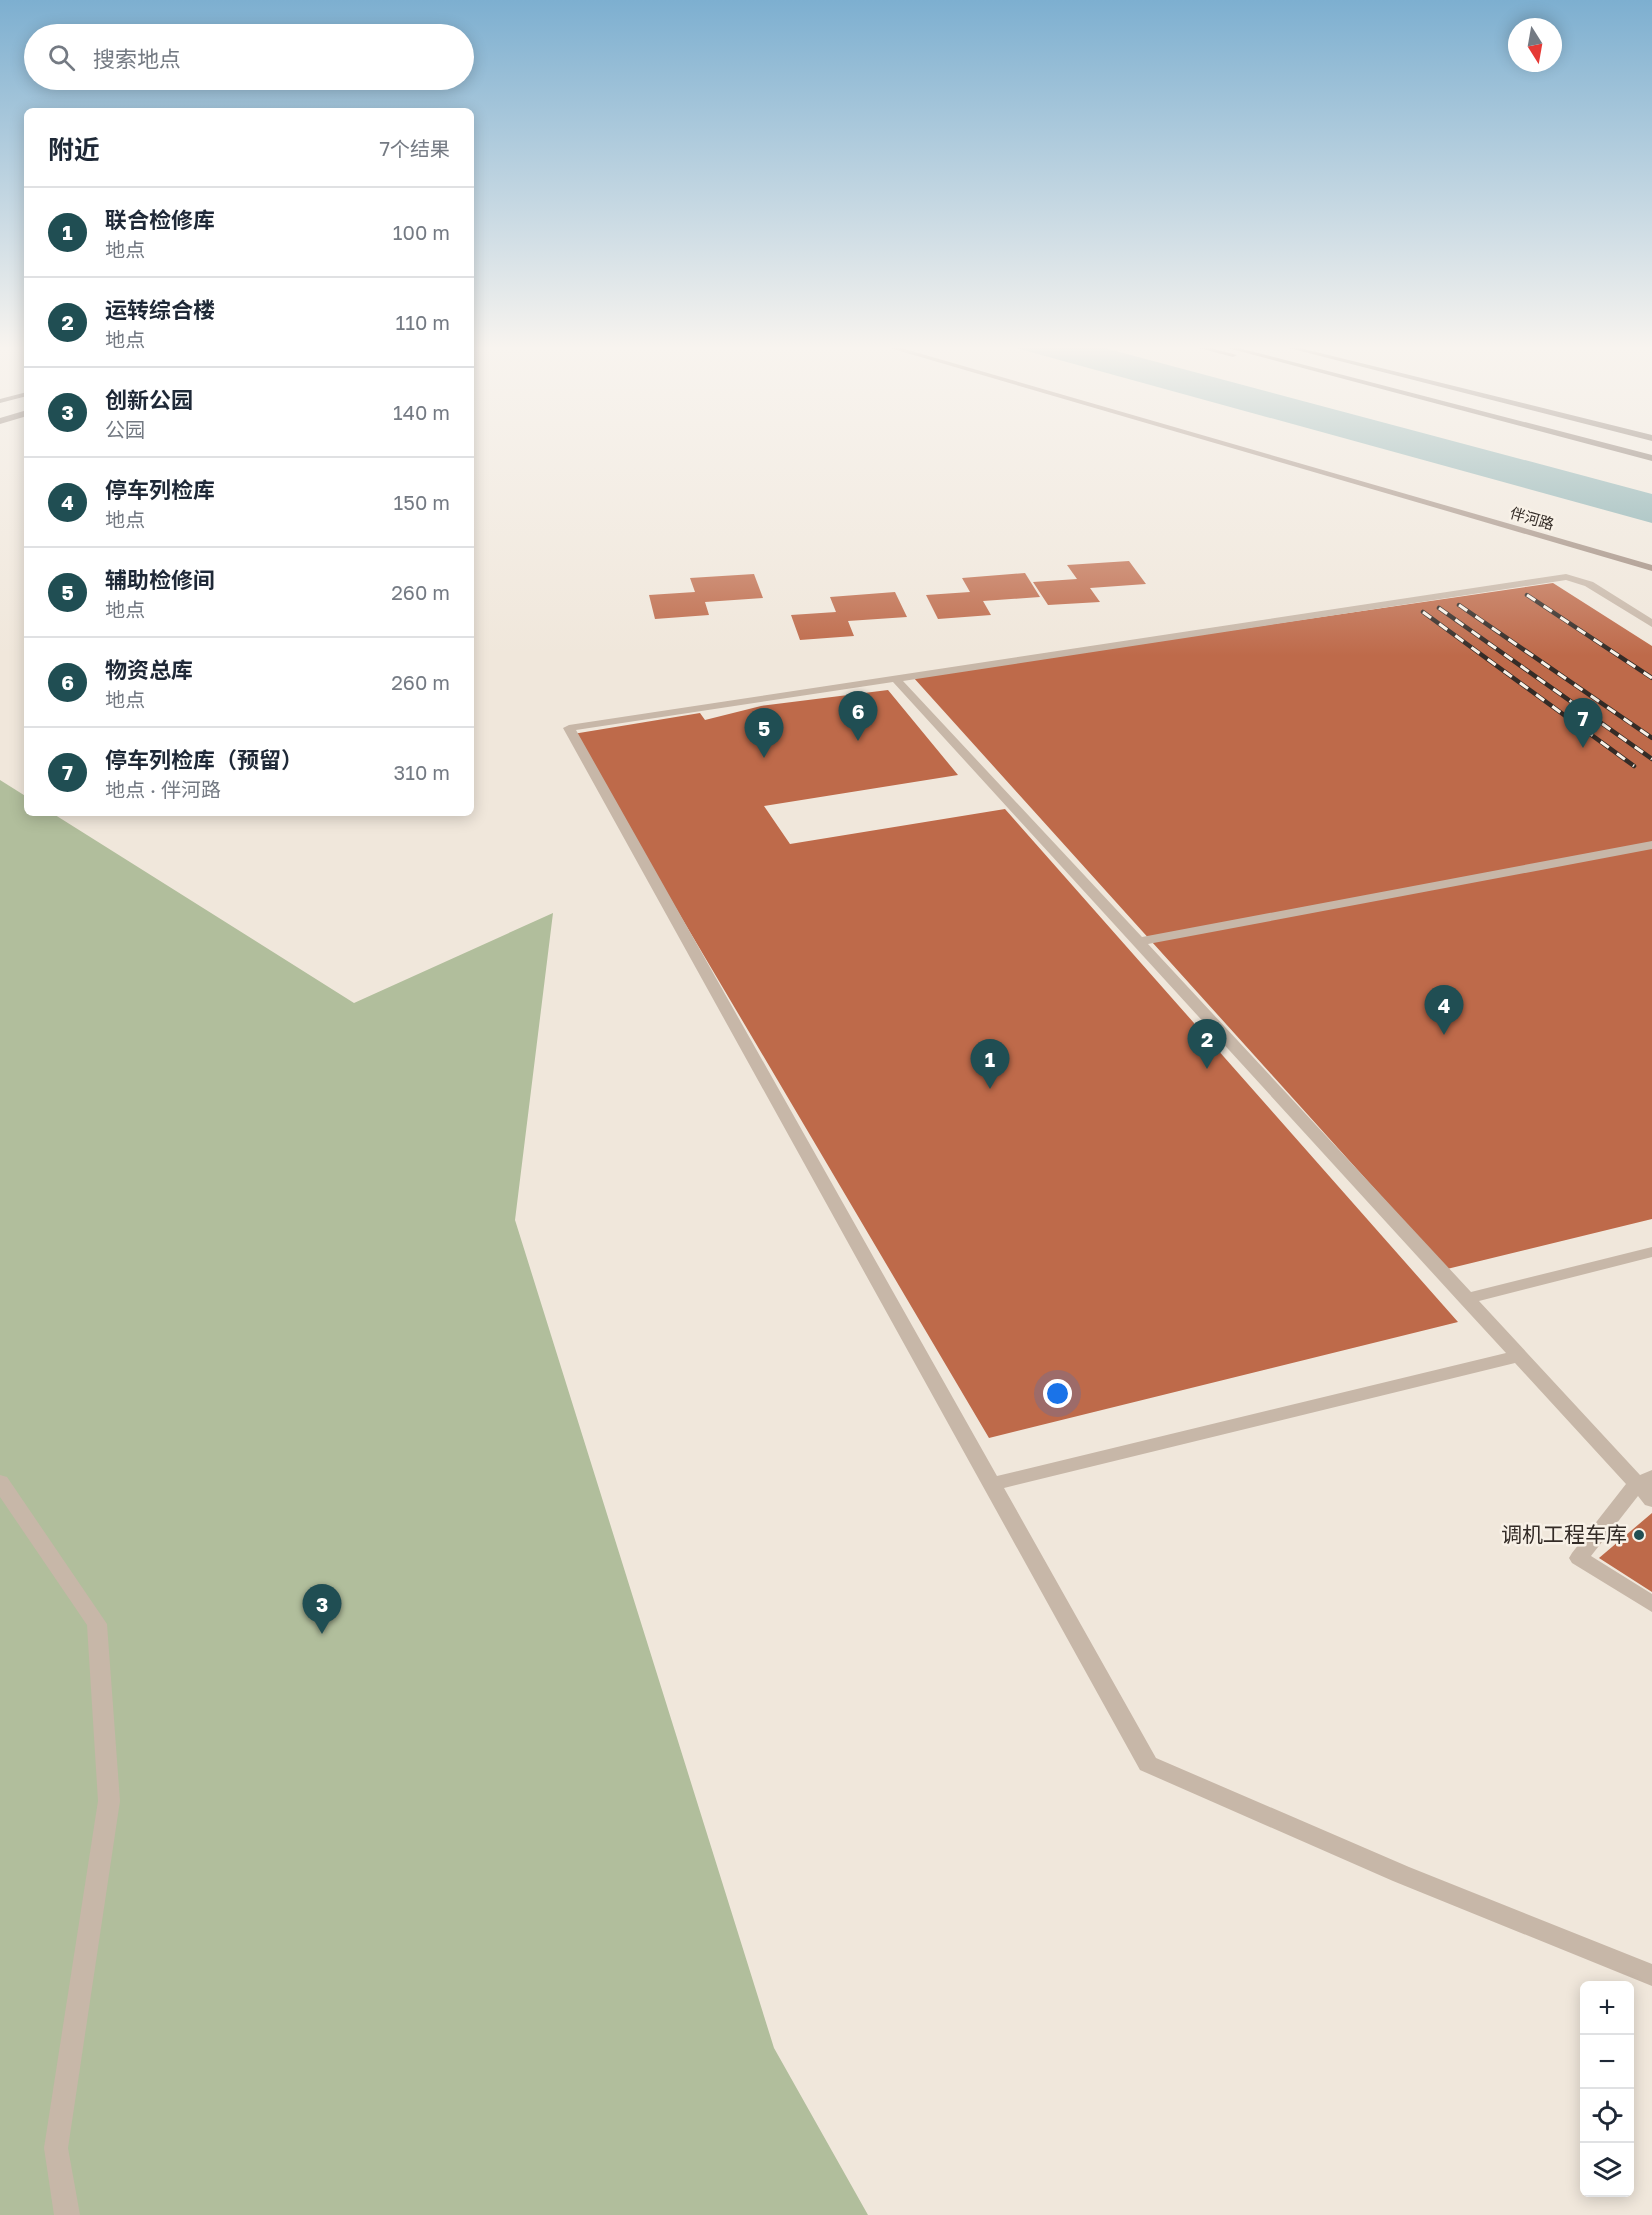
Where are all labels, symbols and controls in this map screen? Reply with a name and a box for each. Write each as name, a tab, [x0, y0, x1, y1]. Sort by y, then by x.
north arrow	[1508, 18, 1562, 72]
search box	[24, 24, 474, 90]
icon: search	[45, 41, 78, 74]
text: 搜索地点	[93, 45, 181, 72]
text: 附近	[48, 134, 100, 165]
text: 7个结果	[379, 136, 450, 160]
text: 联合检修库	[105, 206, 215, 233]
text: 1	[62, 220, 73, 244]
text: 100 m	[393, 220, 450, 244]
text: 地点	[105, 237, 145, 261]
text: 运转综合楼	[105, 296, 215, 323]
text: 2	[61, 310, 74, 334]
text: 110 m	[396, 310, 450, 334]
text: 地点	[105, 327, 145, 351]
text: 创新公园	[105, 386, 193, 413]
text: 3	[61, 400, 74, 424]
text: 140 m	[393, 400, 450, 424]
text: 公园	[105, 417, 145, 441]
text: 停车列检库	[105, 476, 215, 503]
text: 4	[61, 490, 74, 514]
text: 150 m	[394, 490, 450, 514]
street label: 伴河路	[1508, 503, 1556, 533]
text: 地点	[105, 507, 145, 531]
text: 辅助检修间	[105, 566, 215, 593]
text: 5	[61, 580, 74, 604]
text: 260 m	[391, 580, 450, 604]
text: 地点	[105, 597, 145, 621]
text: 物资总库	[105, 656, 193, 683]
text: 6	[61, 670, 74, 694]
text: 260 m	[391, 670, 450, 694]
text: 地点	[105, 687, 145, 711]
pin: 6	[838, 692, 878, 741]
pin: 7	[1564, 698, 1602, 748]
pin: 5	[744, 708, 783, 758]
text: 停车列检库（预留）	[105, 746, 303, 773]
text: 7	[62, 760, 73, 784]
text: 310 m	[394, 760, 450, 784]
text: 地点 · 伴河路	[105, 777, 221, 801]
pin: 4	[1424, 986, 1464, 1035]
pin: 2	[1188, 1020, 1226, 1069]
pin: 1	[970, 1040, 1010, 1089]
your location	[1043, 1379, 1072, 1408]
place label: 调机工程车库	[1501, 1521, 1627, 1547]
marker: 调机工程车库	[1632, 1528, 1646, 1542]
pin: 3	[302, 1584, 342, 1634]
map controls	[1580, 1981, 1634, 2197]
button: +	[1580, 1981, 1634, 2035]
button: −	[1580, 2035, 1634, 2089]
button: locate	[1580, 2089, 1634, 2143]
button: layers	[1580, 2143, 1634, 2197]

